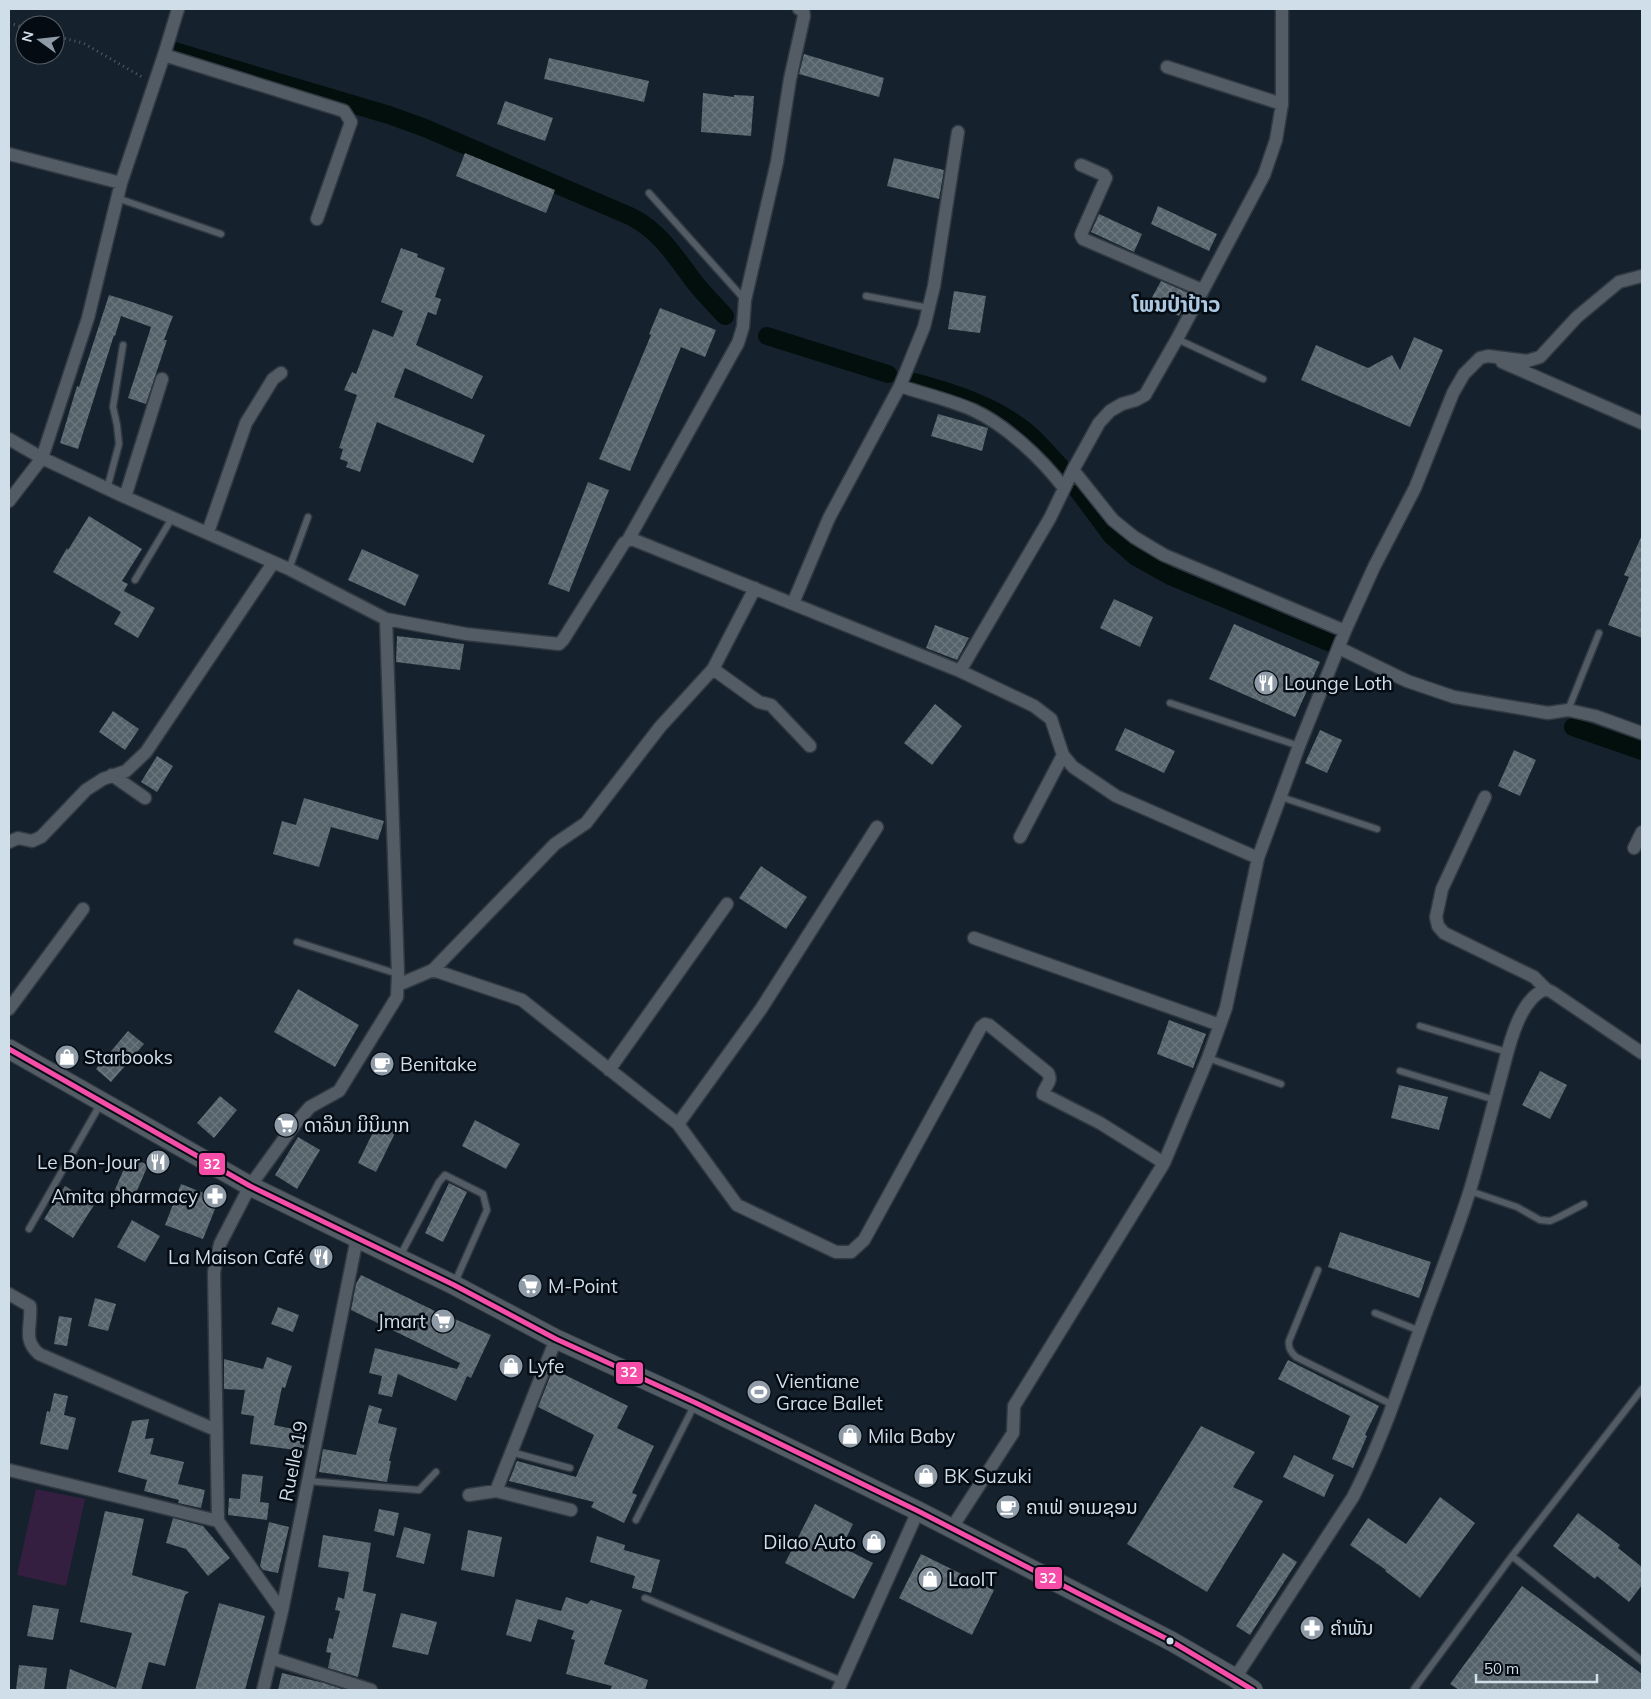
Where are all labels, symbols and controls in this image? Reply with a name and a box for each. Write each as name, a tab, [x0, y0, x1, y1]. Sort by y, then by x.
north arrow	[15, 15, 65, 65]
text: N	[17, 29, 38, 44]
district label: ໂພນປ່າປ້າວ	[1131, 291, 1220, 317]
restaurant icon: Lounge Loth	[1253, 670, 1279, 696]
place label: Lounge Loth	[1284, 671, 1393, 695]
shop icon: Starbooks	[54, 1044, 80, 1070]
place label: Starbooks	[84, 1045, 173, 1069]
cafe icon: Benitake	[369, 1051, 395, 1077]
place label: Benitake	[400, 1052, 477, 1076]
supermarket icon: ດາລິນາ ມິນິມາກ	[273, 1112, 299, 1138]
place label: ດາລິນາ ມິນິມາກ	[304, 1113, 410, 1137]
restaurant icon: Le Bon-Jour	[145, 1149, 171, 1175]
place label: Le Bon-Jour	[37, 1150, 140, 1174]
line badge: 32	[198, 1152, 226, 1176]
text: 32	[204, 1155, 220, 1173]
pharmacy icon: Amita pharmacy	[202, 1183, 228, 1209]
place label: Amita pharmacy	[51, 1184, 198, 1208]
restaurant icon: La Maison Café	[308, 1244, 334, 1270]
place label: La Maison Café	[168, 1245, 304, 1269]
supermarket icon: M-Point	[517, 1273, 543, 1299]
place label: M-Point	[548, 1274, 618, 1298]
supermarket icon: Jmart	[430, 1308, 456, 1334]
place label: Jmart	[378, 1309, 426, 1333]
shop icon: Lyfe	[498, 1353, 524, 1379]
place label: Lyfe	[528, 1354, 564, 1378]
line badge: 32	[615, 1361, 644, 1385]
text: 32	[621, 1363, 637, 1381]
place label: Vientiane Grace Ballet	[776, 1369, 883, 1415]
sports icon: Vientiane Grace Ballet	[746, 1379, 772, 1405]
street label: Ruelle 19	[273, 1419, 313, 1503]
shop icon: Mila Baby	[837, 1423, 863, 1449]
place label: Mila Baby	[868, 1424, 955, 1448]
shop icon: BK Suzuki	[913, 1463, 939, 1489]
place label: BK Suzuki	[944, 1464, 1032, 1488]
cafe icon: ຄາເຟ່ ອາເມຊອນ	[995, 1494, 1021, 1520]
place label: ຄາເຟ່ ອາເມຊອນ	[1026, 1495, 1138, 1519]
shop icon: Dilao Auto	[861, 1529, 887, 1555]
place label: Dilao Auto	[763, 1530, 856, 1554]
shop icon: LaoIT	[917, 1566, 943, 1592]
line badge: 32	[1034, 1566, 1063, 1590]
place label: LaoIT	[948, 1567, 998, 1591]
text: 32	[1040, 1569, 1056, 1587]
pharmacy icon: ຄໍາພັນ	[1299, 1615, 1325, 1641]
place label: ຄໍາພັນ	[1330, 1616, 1373, 1640]
unlabelled marker	[1165, 1636, 1175, 1646]
scale bar	[1476, 1652, 1597, 1684]
text: 50 m	[1484, 1659, 1519, 1678]

